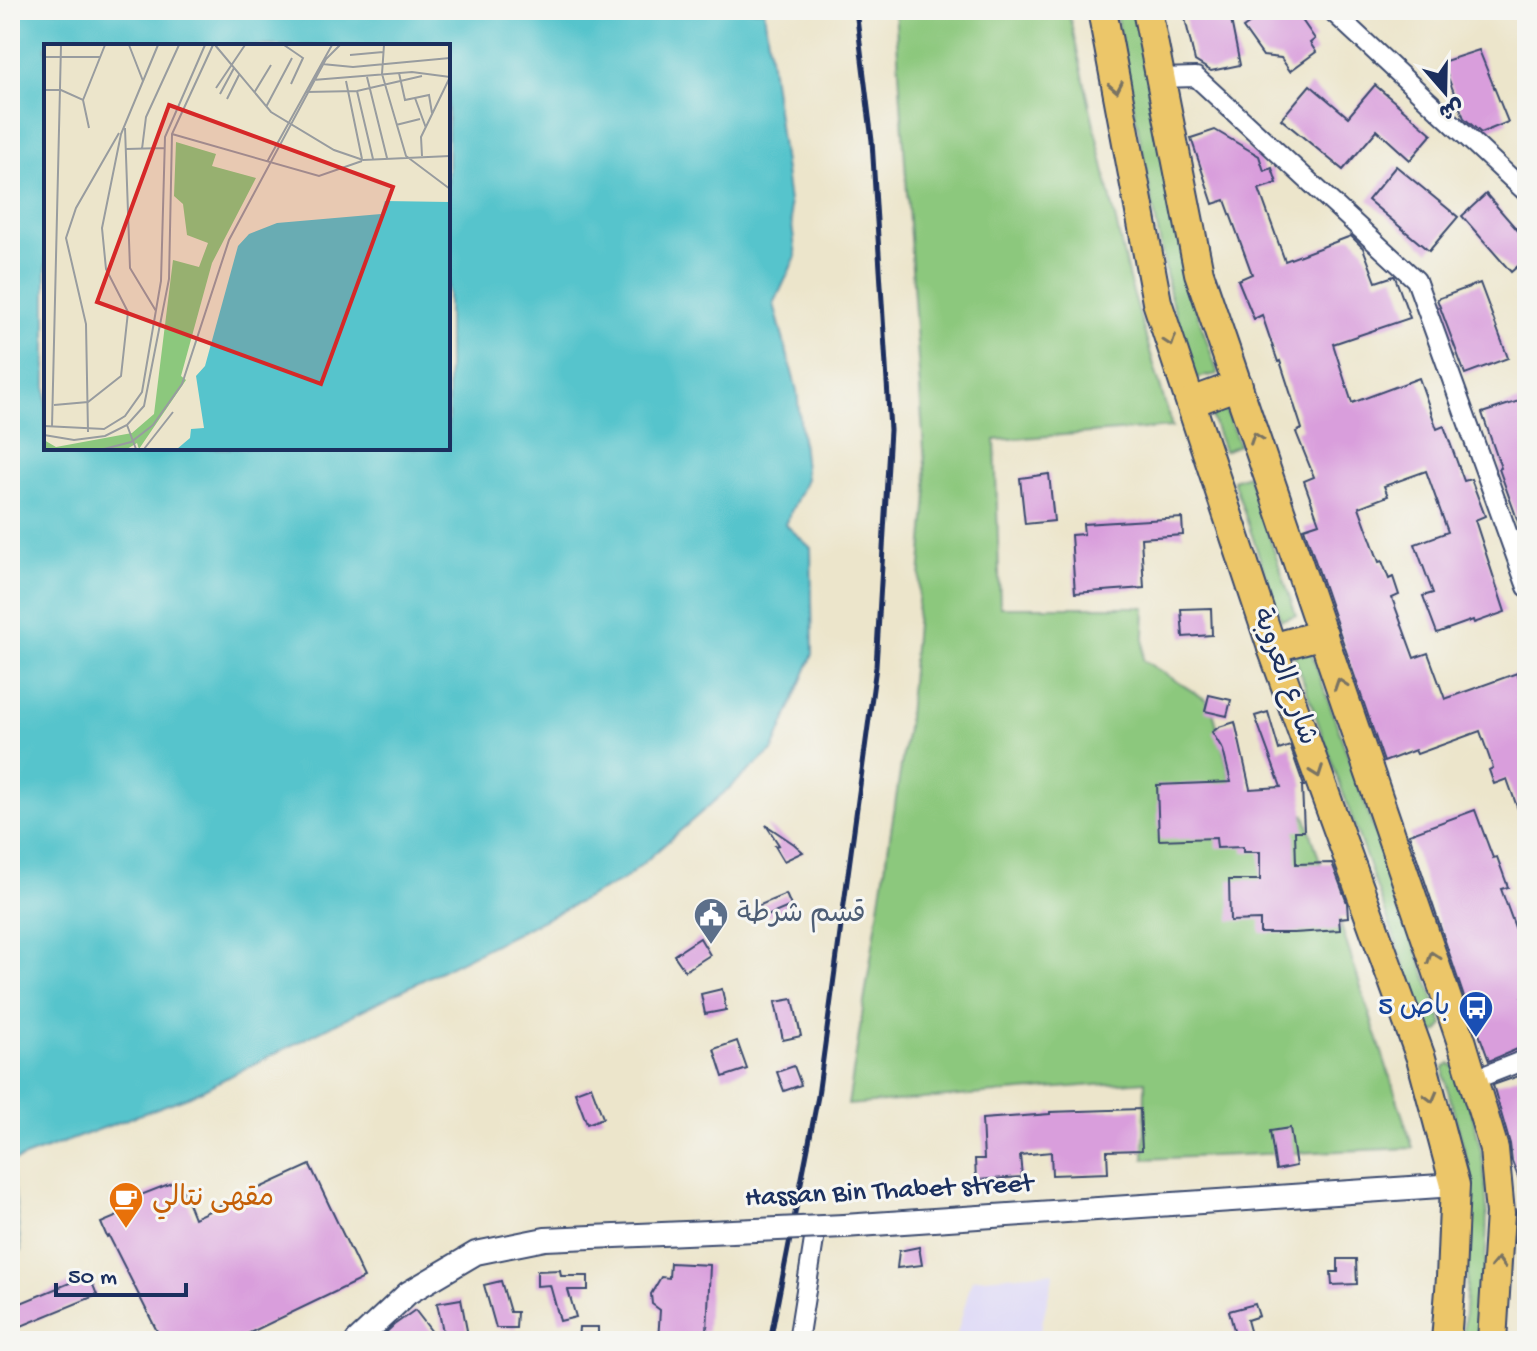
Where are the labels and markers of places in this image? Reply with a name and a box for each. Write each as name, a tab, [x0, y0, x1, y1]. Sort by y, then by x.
public building icon: قسم شرطة	[692, 896, 730, 946]
place label: قسم شرطة	[737, 899, 866, 933]
bus stop icon: باص 5	[1457, 989, 1495, 1039]
place label: باص 5	[1378, 992, 1450, 1025]
cafe icon: مقهى نتالي	[107, 1180, 145, 1230]
place label: مقهى نتالي	[152, 1183, 274, 1220]

